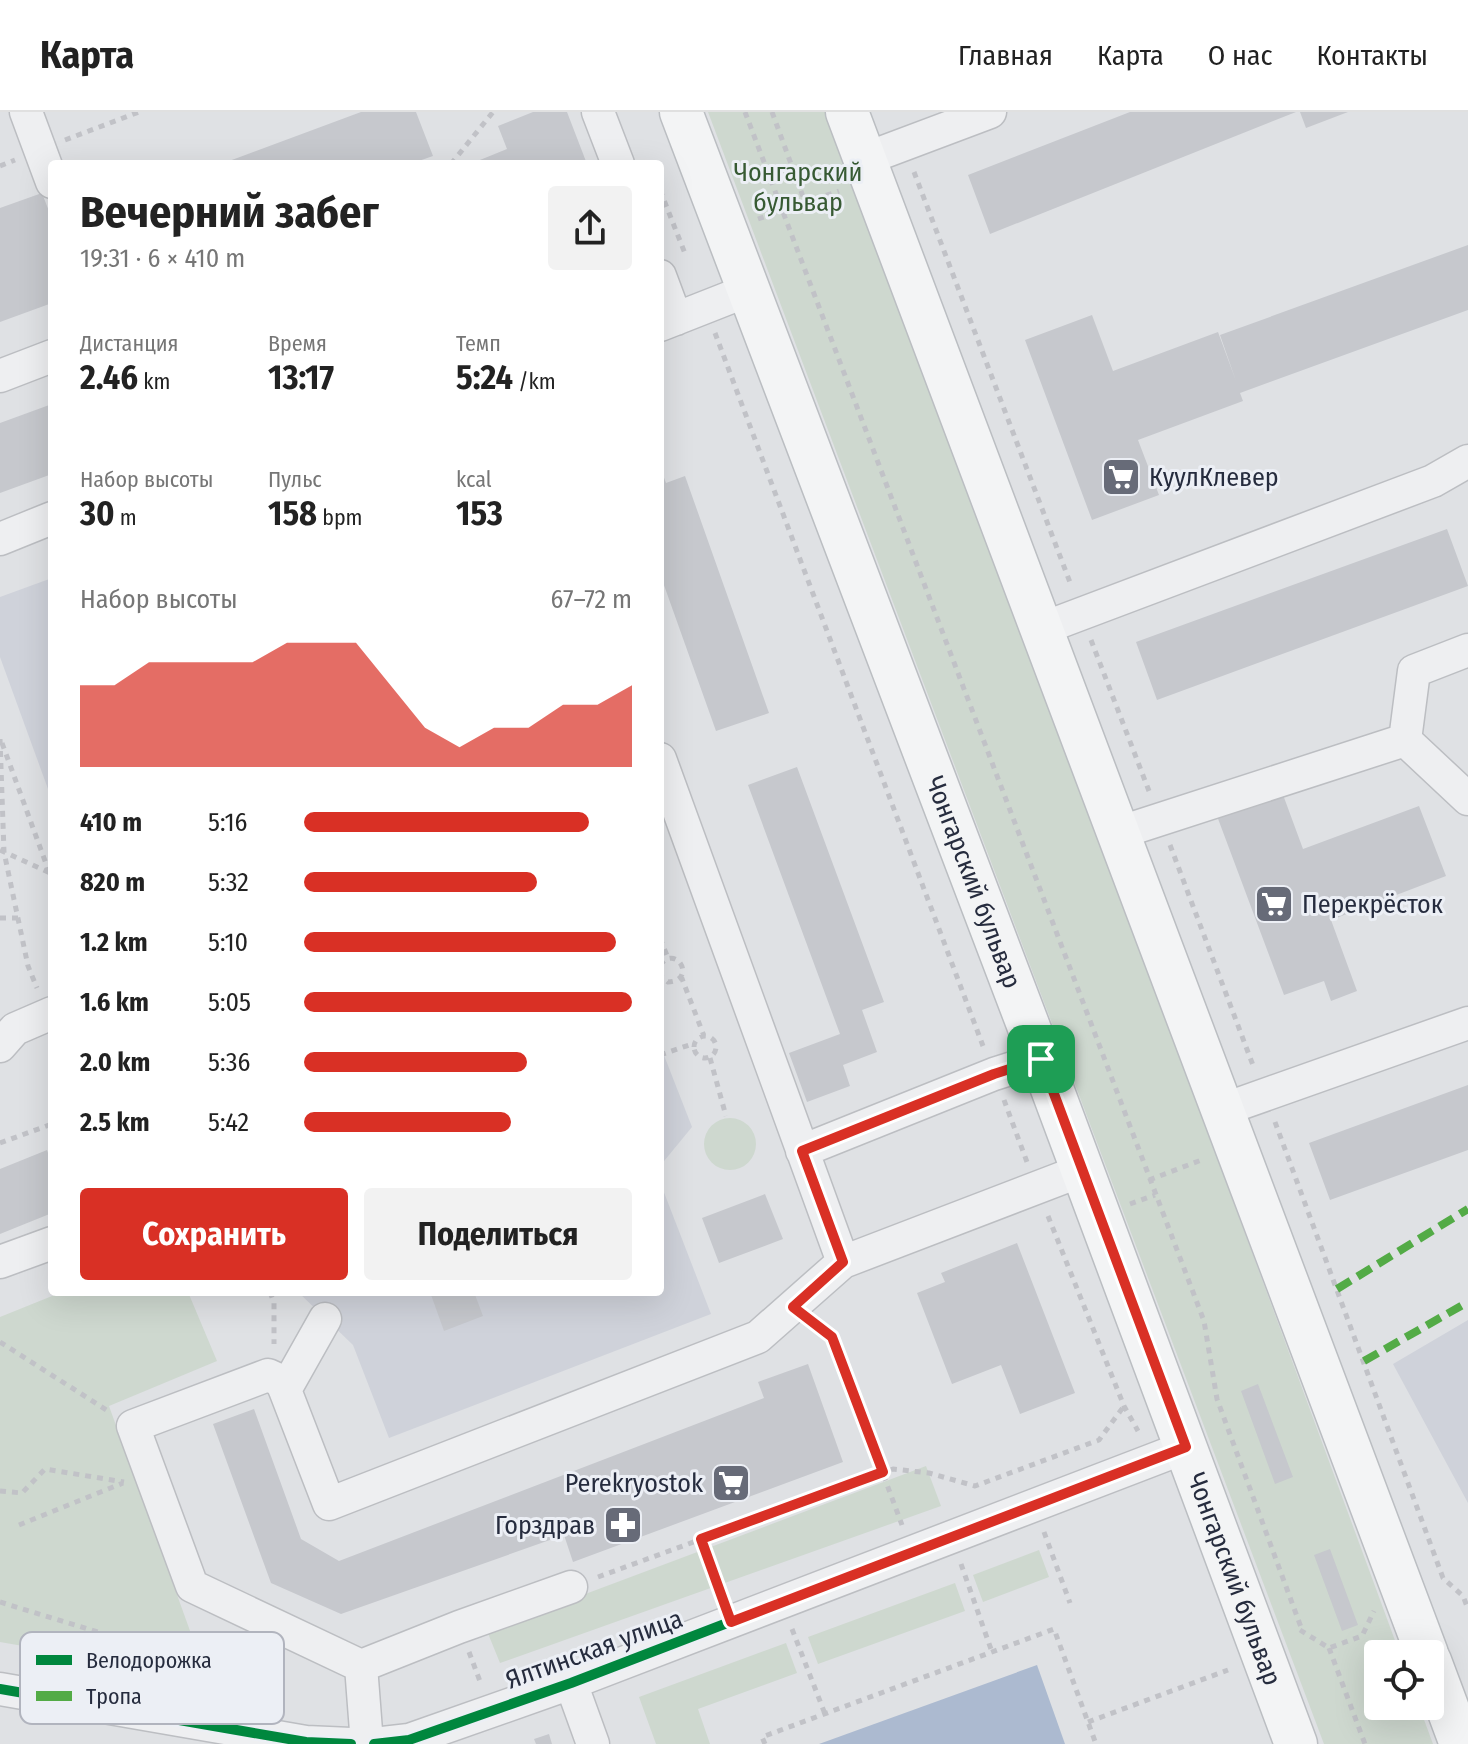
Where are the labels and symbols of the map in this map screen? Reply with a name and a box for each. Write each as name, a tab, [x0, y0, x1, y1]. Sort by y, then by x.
park label: Чонгарский бульвар	[734, 157, 862, 218]
supermarket icon: КуулКлевер	[1100, 456, 1142, 498]
place label: КуулКлевер	[1149, 462, 1279, 493]
street label: Чонгарский бульвар	[919, 772, 1028, 993]
supermarket icon: Перекрёсток	[1253, 883, 1295, 925]
place label: Перекрёсток	[1302, 889, 1443, 920]
pin	[1007, 1025, 1075, 1093]
supermarket icon: Perekryostok	[710, 1462, 752, 1504]
place label: Perekryostok	[565, 1468, 704, 1499]
street label: Чонгарский бульвар	[1180, 1469, 1288, 1690]
pharmacy icon: Горздрав	[602, 1504, 644, 1546]
place label: Горздрав	[495, 1510, 595, 1541]
street label: Ялтинская улица	[502, 1603, 687, 1696]
legend	[20, 1632, 284, 1724]
text: Велодорожка	[86, 1647, 212, 1674]
text: Тропа	[86, 1683, 142, 1710]

